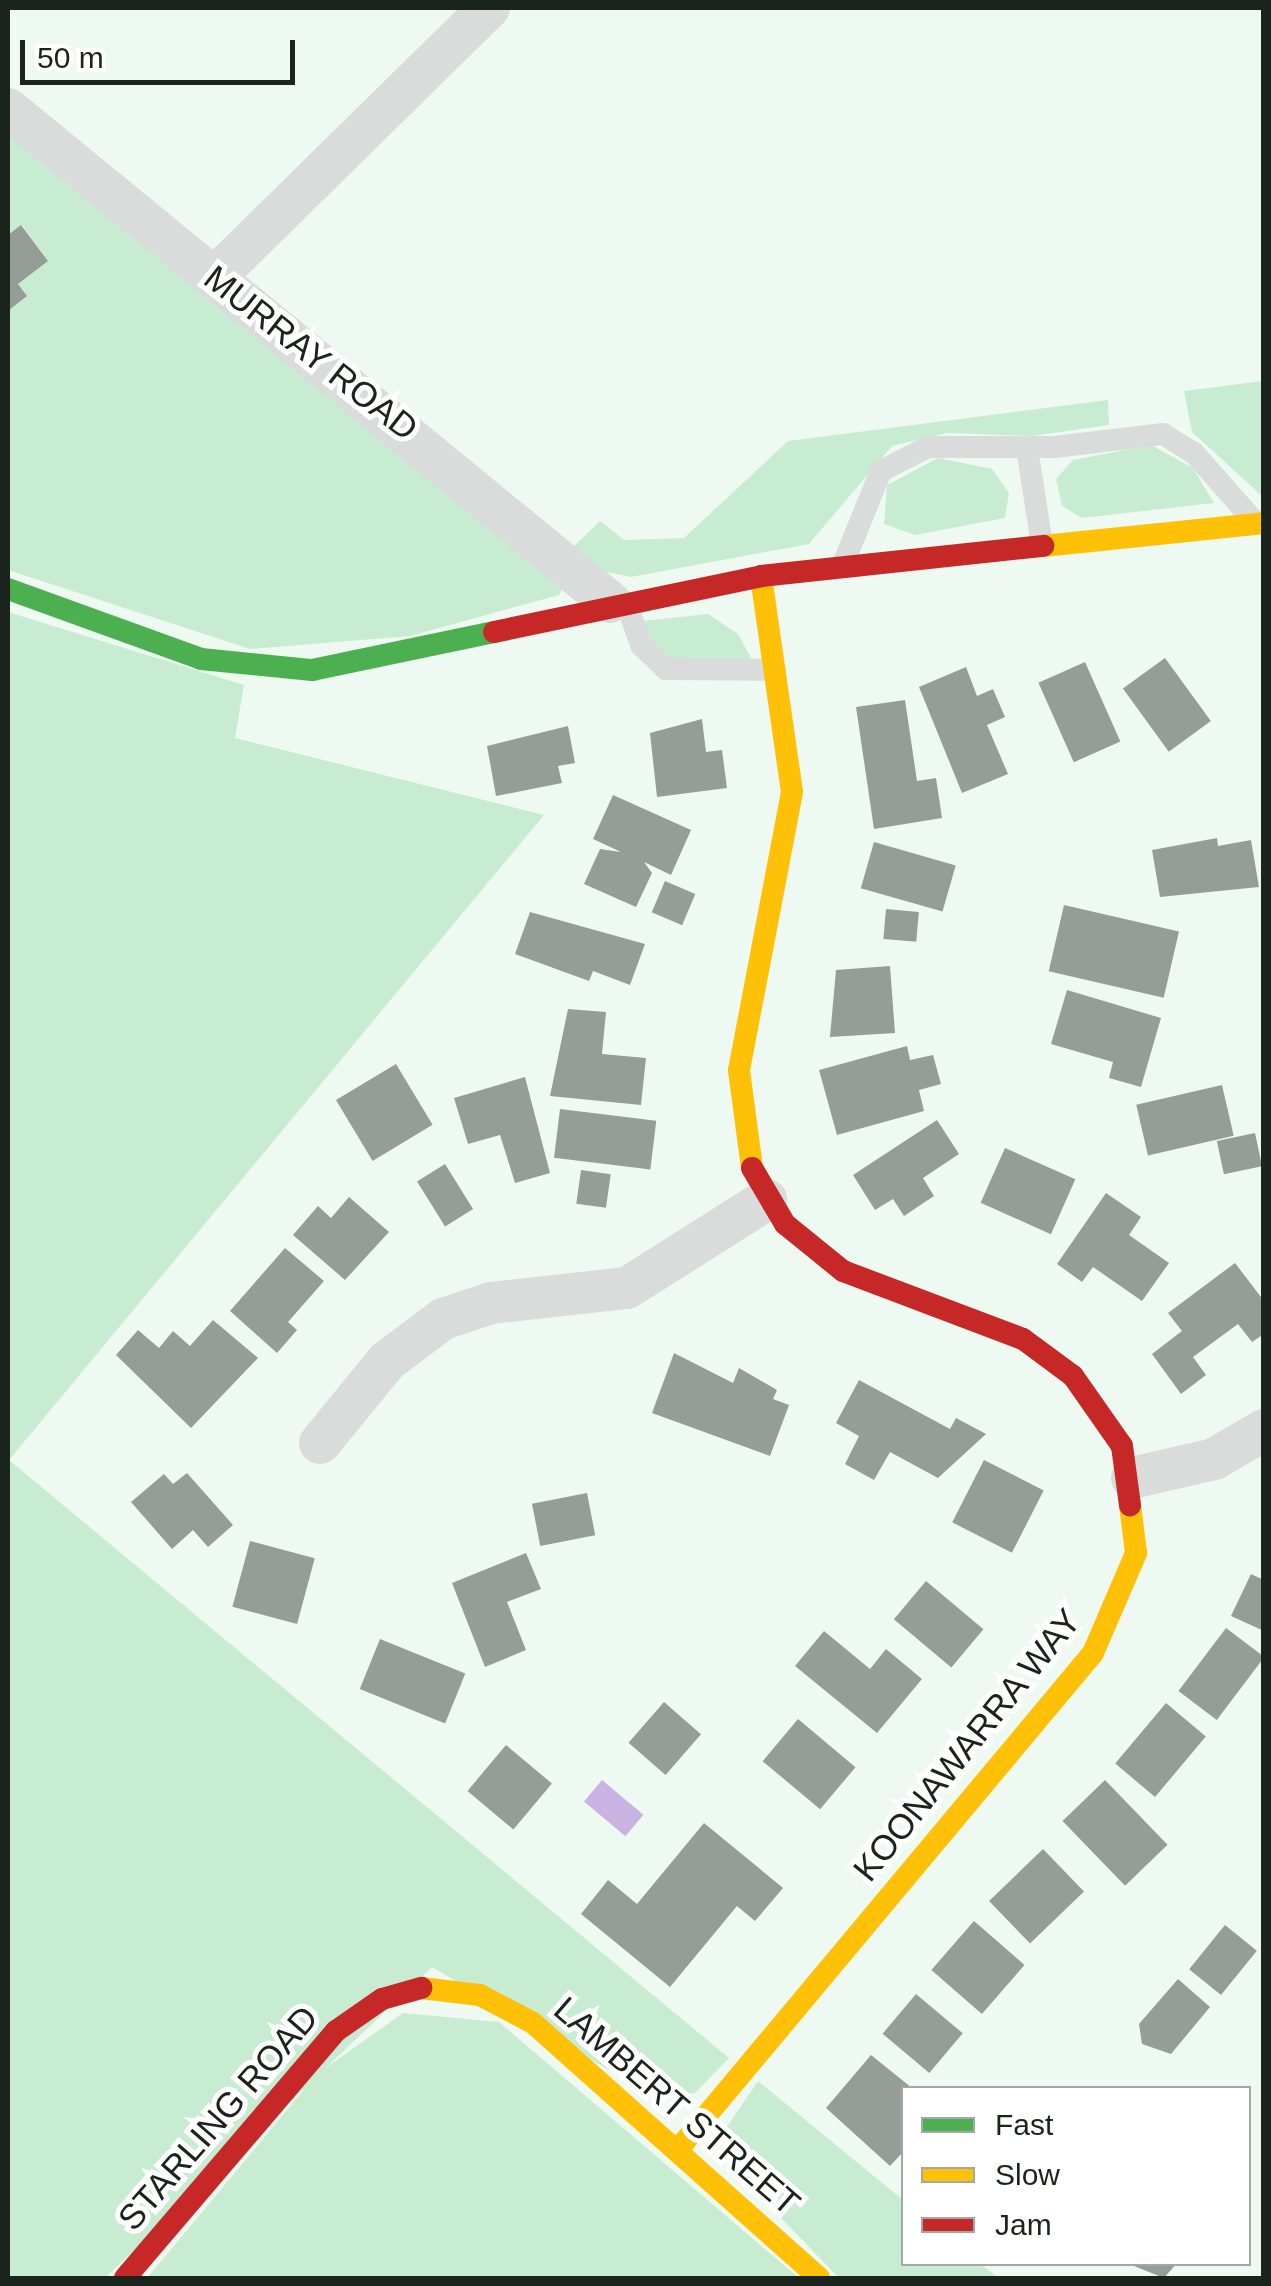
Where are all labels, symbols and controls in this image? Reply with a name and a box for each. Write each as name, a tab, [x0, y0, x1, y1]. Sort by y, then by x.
scale bar	[25, 20, 300, 82]
text: 50 m	[37, 41, 104, 74]
street label: MURRAY ROAD	[196, 256, 426, 450]
street label: KOONAWARRA WAY	[844, 1600, 1090, 1890]
street label: LAMBERT STREET	[545, 1988, 809, 2224]
street label: STARLING ROAD	[109, 1997, 327, 2239]
legend	[901, 2086, 1251, 2266]
text: Fast	[995, 2108, 1053, 2141]
text: Slow	[995, 2158, 1060, 2191]
text: Jam	[995, 2208, 1052, 2241]

